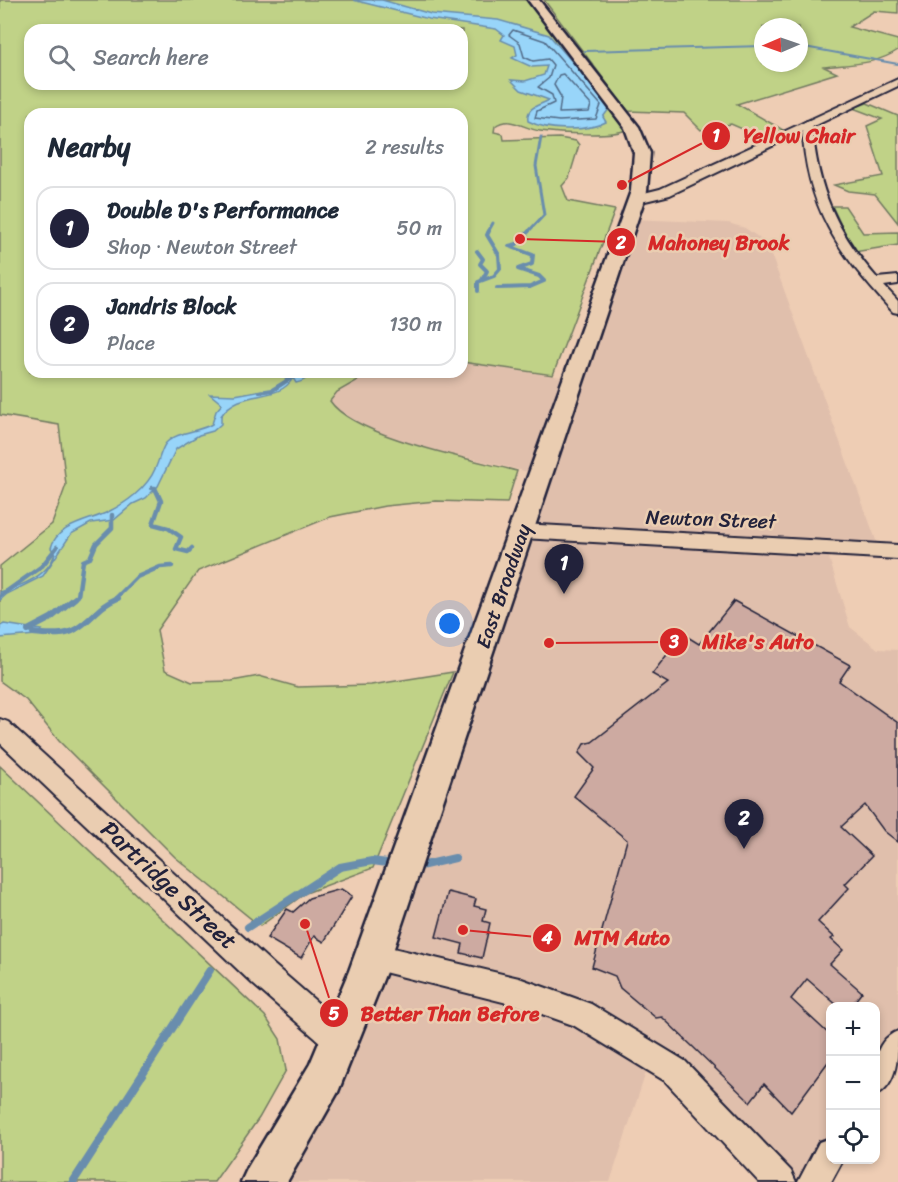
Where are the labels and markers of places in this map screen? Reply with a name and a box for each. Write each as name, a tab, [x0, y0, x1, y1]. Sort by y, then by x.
callout: Yellow Chair	[701, 116, 866, 155]
callout: Mahoney Brook	[606, 223, 802, 262]
pin: 1	[544, 544, 584, 594]
callout: Mike's Auto	[659, 622, 826, 661]
pin: 2	[724, 800, 764, 849]
callout: MTM Auto	[532, 918, 681, 957]
callout: Better Than Before	[319, 994, 552, 1033]

